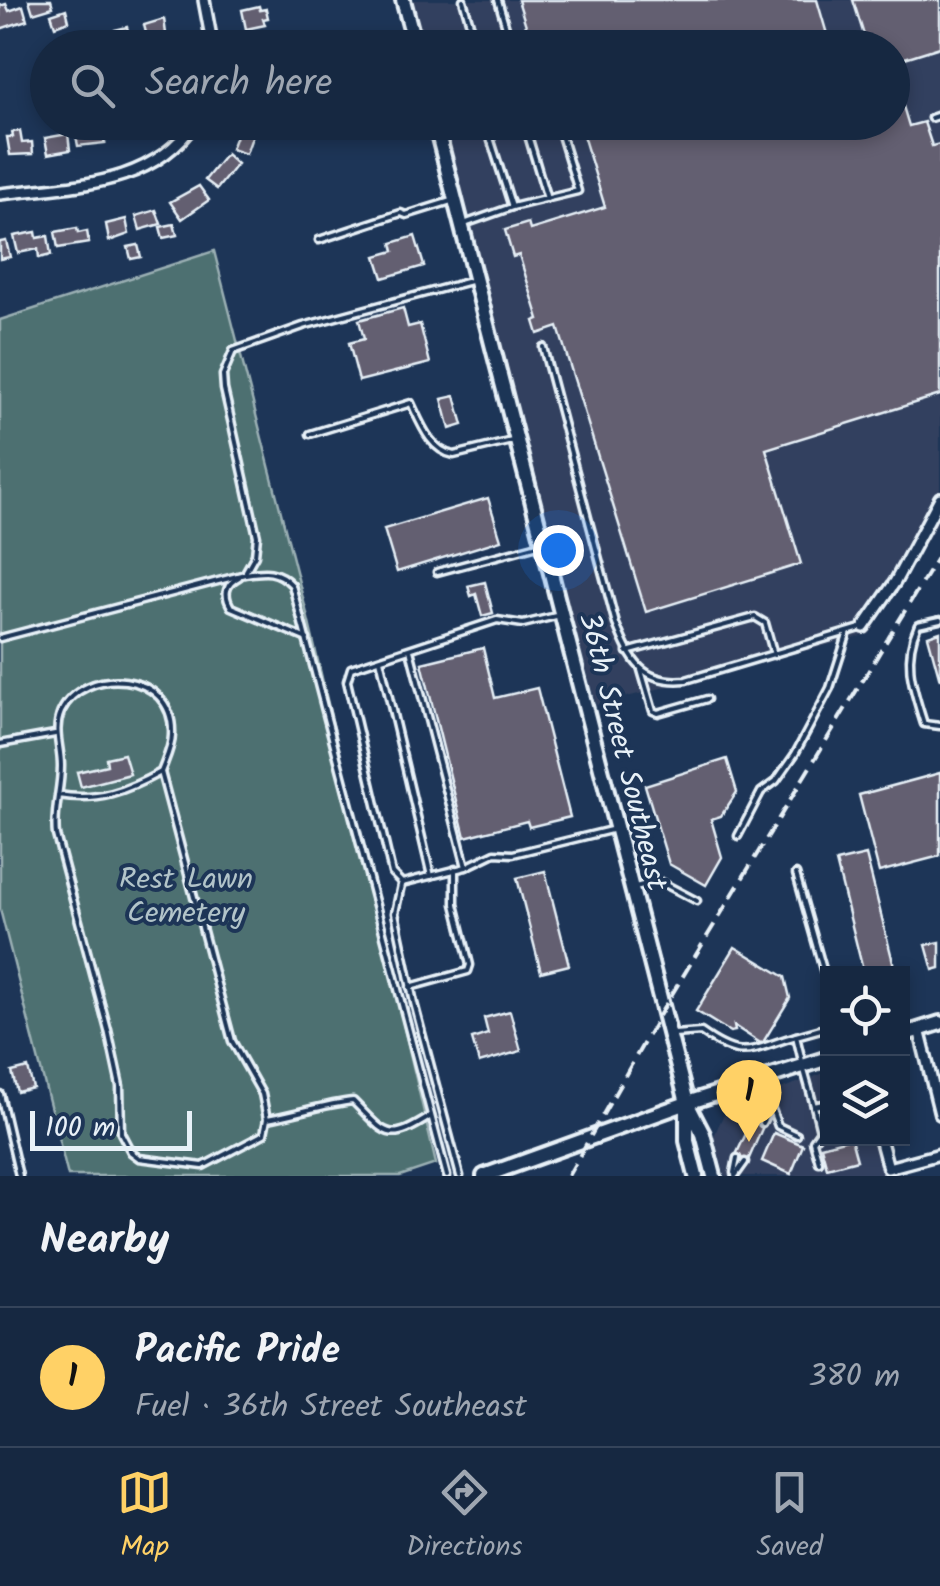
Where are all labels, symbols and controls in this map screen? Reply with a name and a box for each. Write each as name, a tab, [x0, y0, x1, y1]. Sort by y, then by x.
search box	[30, 30, 910, 140]
text: Search here	[145, 55, 332, 115]
icon: search	[65, 58, 120, 113]
your location	[533, 525, 584, 576]
street label: 36th Street Southeast	[564, 608, 680, 897]
park label: Rest Lawn Cemetery	[119, 856, 253, 938]
map controls	[820, 966, 910, 1146]
button: locate	[820, 966, 910, 1056]
button: layers	[820, 1056, 910, 1146]
pin: 1	[716, 1060, 782, 1142]
scale bar	[30, 1106, 192, 1150]
text: 100 m	[45, 1106, 115, 1151]
text: Nearby	[40, 1208, 169, 1275]
text: Pacific Pride	[135, 1322, 340, 1382]
text: 1	[68, 1352, 77, 1403]
text: 380 m	[808, 1352, 900, 1403]
text: Fuel · 36th Street Southeast	[135, 1382, 527, 1433]
tab: Map	[117, 1465, 172, 1570]
tab: Directions	[406, 1465, 522, 1570]
tab: Saved	[757, 1465, 823, 1570]

